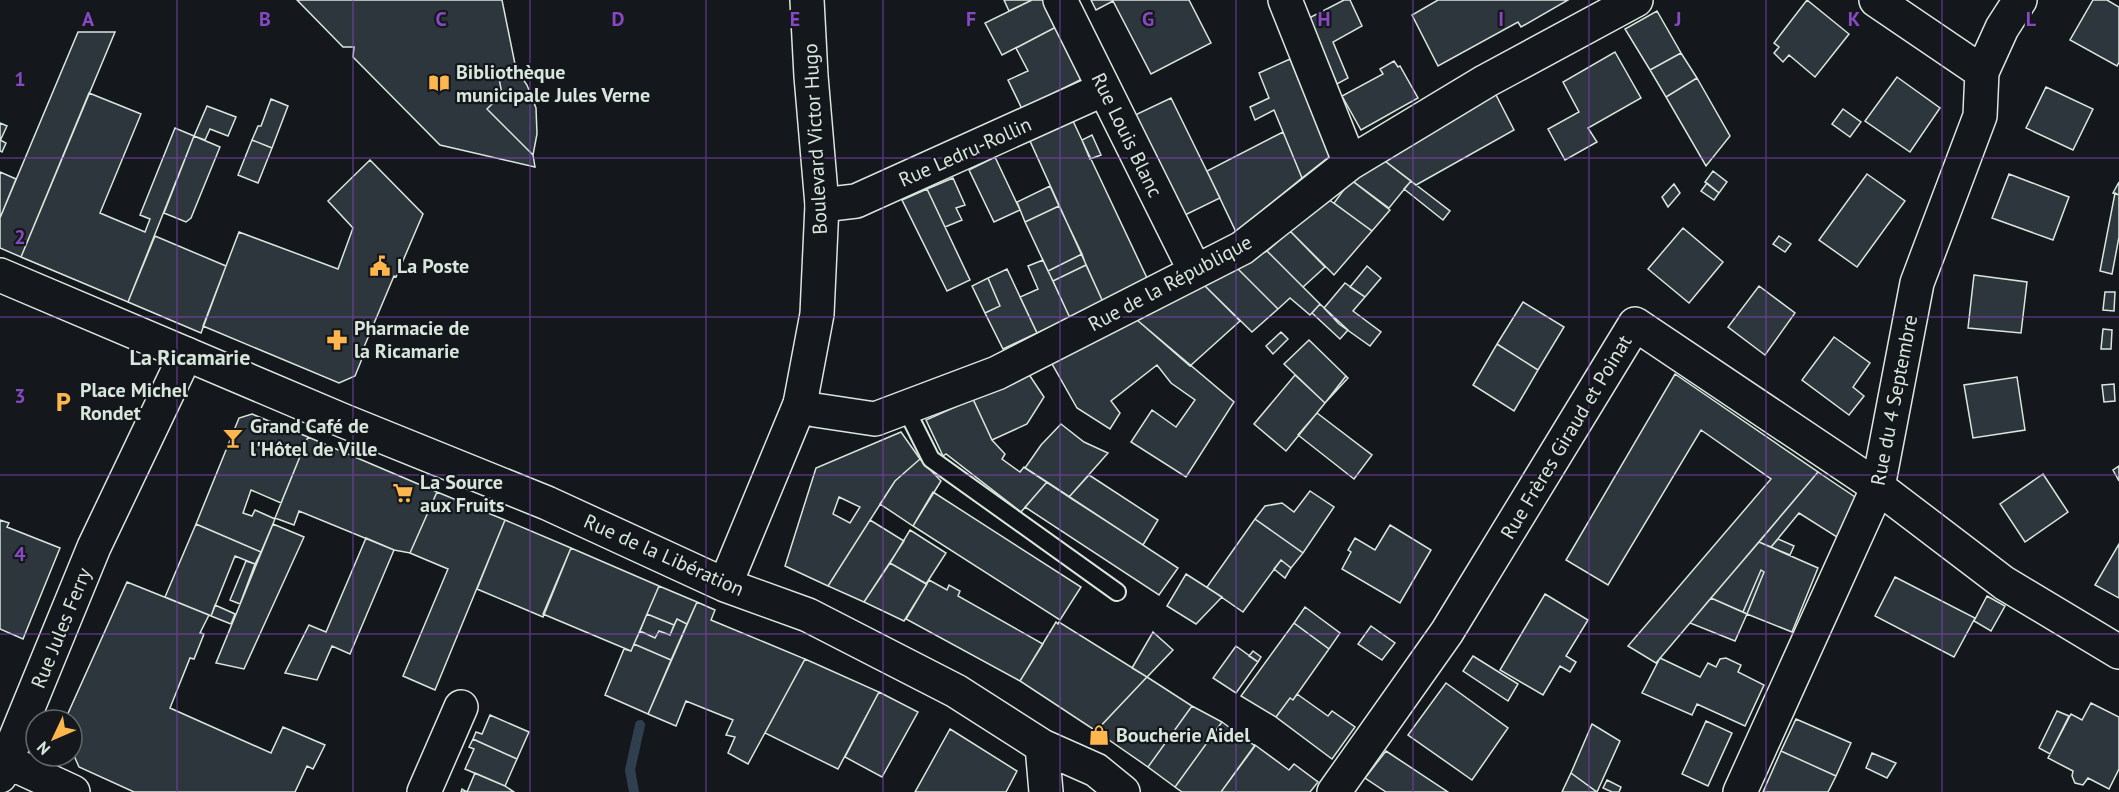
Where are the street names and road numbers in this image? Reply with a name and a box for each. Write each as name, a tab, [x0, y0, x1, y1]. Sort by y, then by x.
street label: Boulevard Victor Hugo	[797, 43, 833, 235]
street label: Rue Louis Blanc	[1086, 69, 1168, 201]
street label: Rue Ledru-Rollin	[895, 111, 1035, 193]
street label: Rue de la République	[1084, 229, 1256, 337]
street label: Rue du 4 Septembre	[1865, 312, 1923, 488]
street label: Rue Frères Giraud et Poinat	[1495, 330, 1637, 544]
street label: Rue de la Libération	[580, 508, 748, 602]
street label: Rue Jules Ferry	[25, 563, 97, 692]

